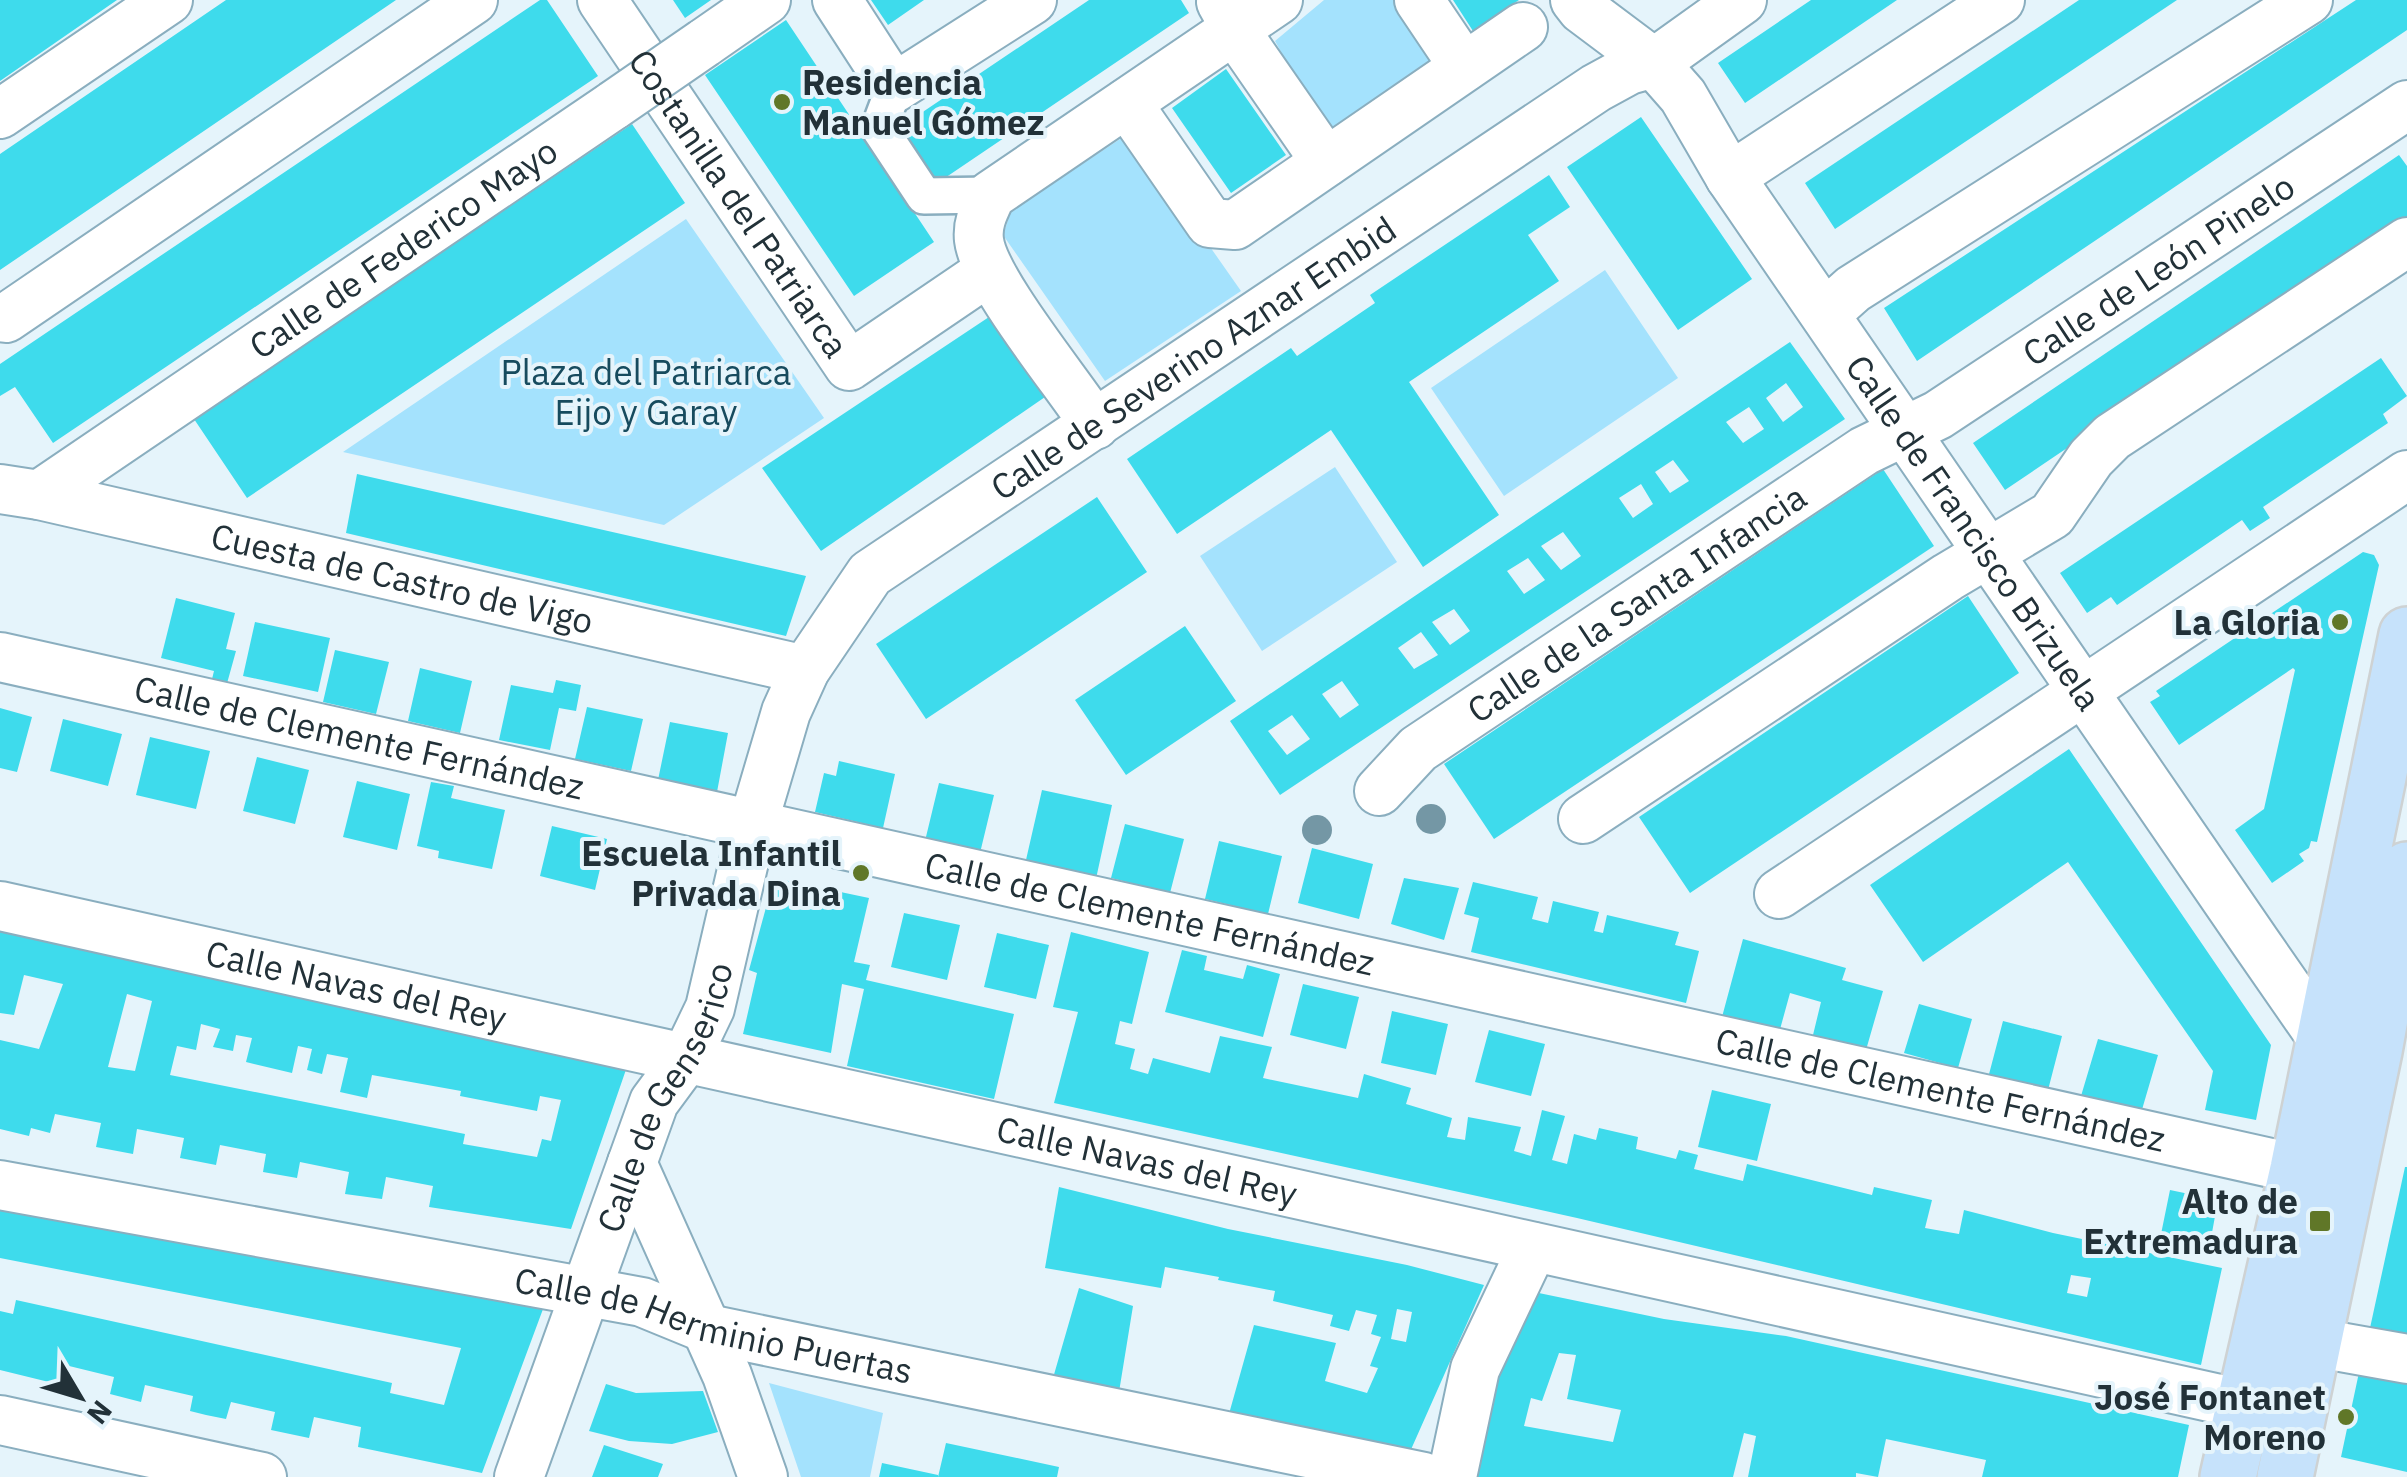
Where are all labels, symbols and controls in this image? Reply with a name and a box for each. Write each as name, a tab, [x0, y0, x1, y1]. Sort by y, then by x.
street label: Costanilla del Patriarca	[619, 40, 859, 366]
place label: Residencia Manuel Gómez	[802, 59, 1045, 145]
marker: Residencia Manuel Gómez	[771, 91, 793, 113]
street label: Calle de Federico Mayo	[240, 127, 566, 369]
street label: Calle de León Pinelo	[2013, 163, 2303, 376]
street label: Calle de Severino Aznar Embid	[981, 205, 1405, 510]
street label: Calle de Francisco Brizuela	[1836, 346, 2112, 719]
park label: Plaza del Patriarca Eijo y Garay	[501, 349, 792, 435]
street label: Calle de la Santa Infancia	[1458, 473, 1815, 733]
street label: Cuesta de Castro de Vigo	[207, 512, 598, 644]
place label: La Gloria	[2174, 599, 2320, 645]
marker: La Gloria	[2329, 611, 2351, 633]
street label: Calle de Clemente Fernández	[130, 665, 588, 809]
place label: Escuela Infantil Privada Dina	[581, 830, 841, 916]
street label: Calle de Clemente Fernández	[921, 841, 1379, 986]
marker: Escuela Infantil Privada Dina	[850, 862, 872, 884]
street label: Calle Navas del Rey	[202, 929, 511, 1041]
street label: Calle de Genserico	[586, 958, 743, 1239]
street label: Calle de Clemente Fernández	[1711, 1017, 2170, 1162]
street label: Calle Navas del Rey	[992, 1105, 1302, 1217]
place label: Alto de Extremadura	[2083, 1178, 2298, 1264]
marker: Alto de Extremadura	[2307, 1208, 2333, 1234]
street label: Calle de Herminio Puertas	[511, 1256, 917, 1394]
north arrow	[30, 1347, 130, 1447]
place label: José Fontanet Moreno	[2094, 1374, 2326, 1460]
text: N	[79, 1393, 121, 1432]
marker: José Fontanet Moreno	[2335, 1406, 2357, 1428]

